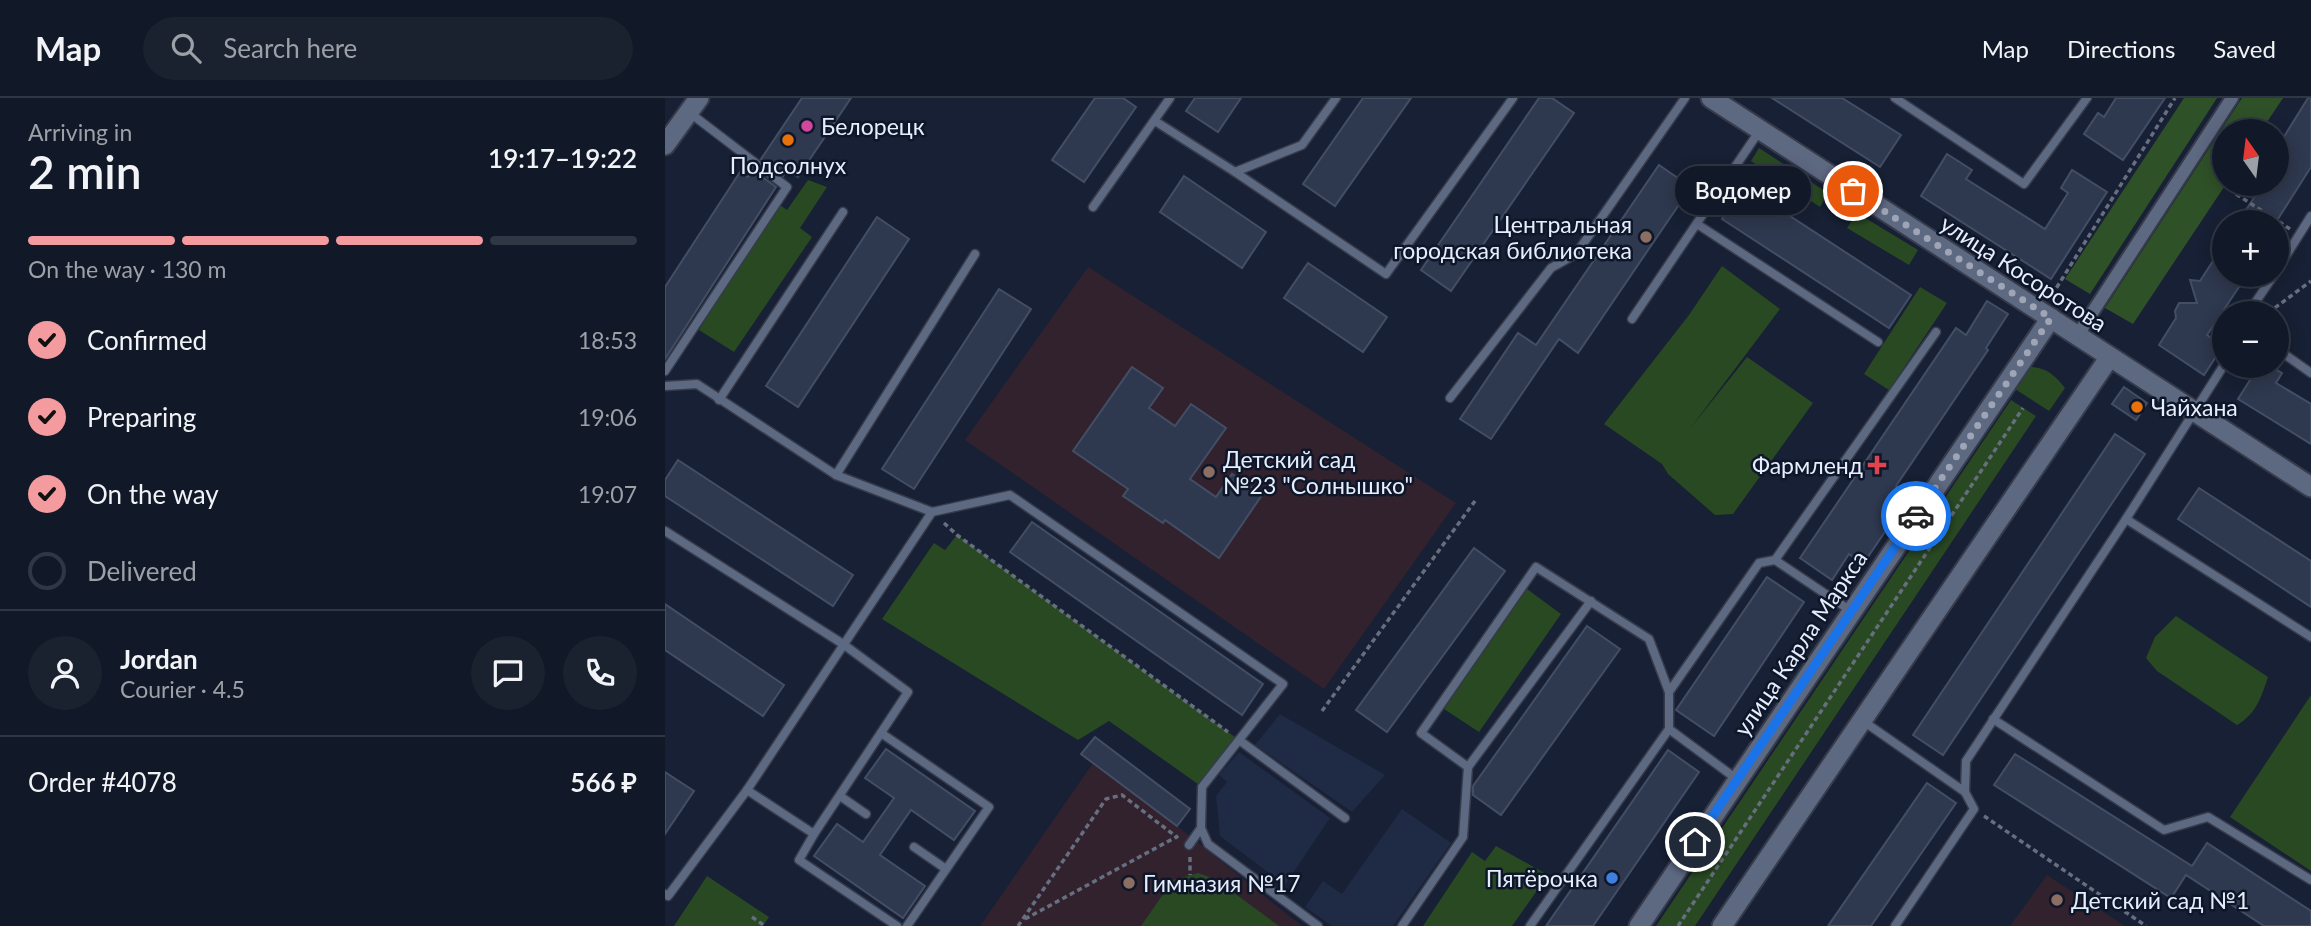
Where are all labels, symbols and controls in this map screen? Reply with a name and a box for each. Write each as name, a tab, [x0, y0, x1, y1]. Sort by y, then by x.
search box	[143, 17, 633, 80]
text: Map	[35, 28, 101, 68]
icon: search	[167, 29, 205, 67]
text: Search here	[223, 32, 357, 64]
text: Map	[1982, 34, 2029, 63]
text: Directions	[2067, 34, 2175, 63]
text: Saved	[2213, 34, 2276, 63]
place label: Белорецк	[821, 112, 925, 140]
text: Arriving in	[28, 118, 132, 146]
marker: Белорецк	[799, 118, 815, 134]
north arrow	[2212, 119, 2289, 196]
map controls	[2212, 119, 2289, 378]
marker: Подсолнух	[780, 132, 796, 148]
text: 19:17–19:22	[488, 142, 637, 174]
text: 2 min	[28, 144, 142, 199]
place label: Подсолнух	[730, 151, 847, 179]
pin	[1823, 161, 1883, 221]
callout: Водомер	[1675, 166, 1811, 216]
icon: bag	[1834, 172, 1872, 210]
text: Водомер	[1695, 176, 1791, 204]
street label: улица Косоротова	[1936, 209, 2112, 337]
place label: Центральная городская библиотека	[1393, 210, 1632, 264]
button: +	[2212, 210, 2289, 287]
marker: Центральная городская библиотека	[1638, 229, 1654, 245]
text: On the way · 130 m	[28, 255, 227, 283]
button: −	[2212, 301, 2289, 378]
icon: check	[28, 321, 66, 359]
text: Confirmed	[87, 324, 207, 356]
text: 18:53	[578, 326, 637, 354]
place label: Чайхана	[2151, 393, 2238, 421]
icon: check	[28, 398, 66, 436]
marker: Чайхана	[2129, 399, 2145, 415]
text: Preparing	[87, 401, 196, 433]
text: 19:06	[578, 403, 637, 431]
place label: Детский сад №23 "Солнышко"	[1223, 445, 1413, 499]
place label: Фармленд	[1752, 451, 1863, 479]
marker: Фармленд	[1869, 457, 1885, 473]
marker: Детский сад №23 "Солнышко"	[1201, 464, 1217, 480]
icon: check	[28, 475, 66, 513]
text: On the way	[87, 478, 219, 510]
text: 19:07	[578, 480, 637, 508]
courier	[1881, 481, 1951, 551]
icon: car	[1897, 497, 1935, 535]
street label: улица Карла Маркса	[1727, 545, 1873, 741]
text: Delivered	[87, 555, 197, 587]
button: person	[28, 636, 102, 710]
button: chat	[471, 636, 545, 710]
button: phone	[563, 636, 637, 710]
text: Jordan	[120, 643, 198, 675]
text: Courier · 4.5	[120, 675, 245, 703]
text: Order #4078	[28, 766, 177, 798]
text: 566 ₽	[570, 766, 637, 798]
pin	[1665, 812, 1725, 872]
icon: home	[1676, 823, 1714, 861]
place label: Пятёрочка	[1486, 864, 1598, 892]
place label: Гимназия №17	[1143, 869, 1301, 897]
marker: Пятёрочка	[1604, 870, 1620, 886]
marker: Гимназия №17	[1121, 875, 1137, 891]
place label: Детский сад №1	[2071, 886, 2249, 914]
marker: Детский сад №1	[2049, 892, 2065, 908]

